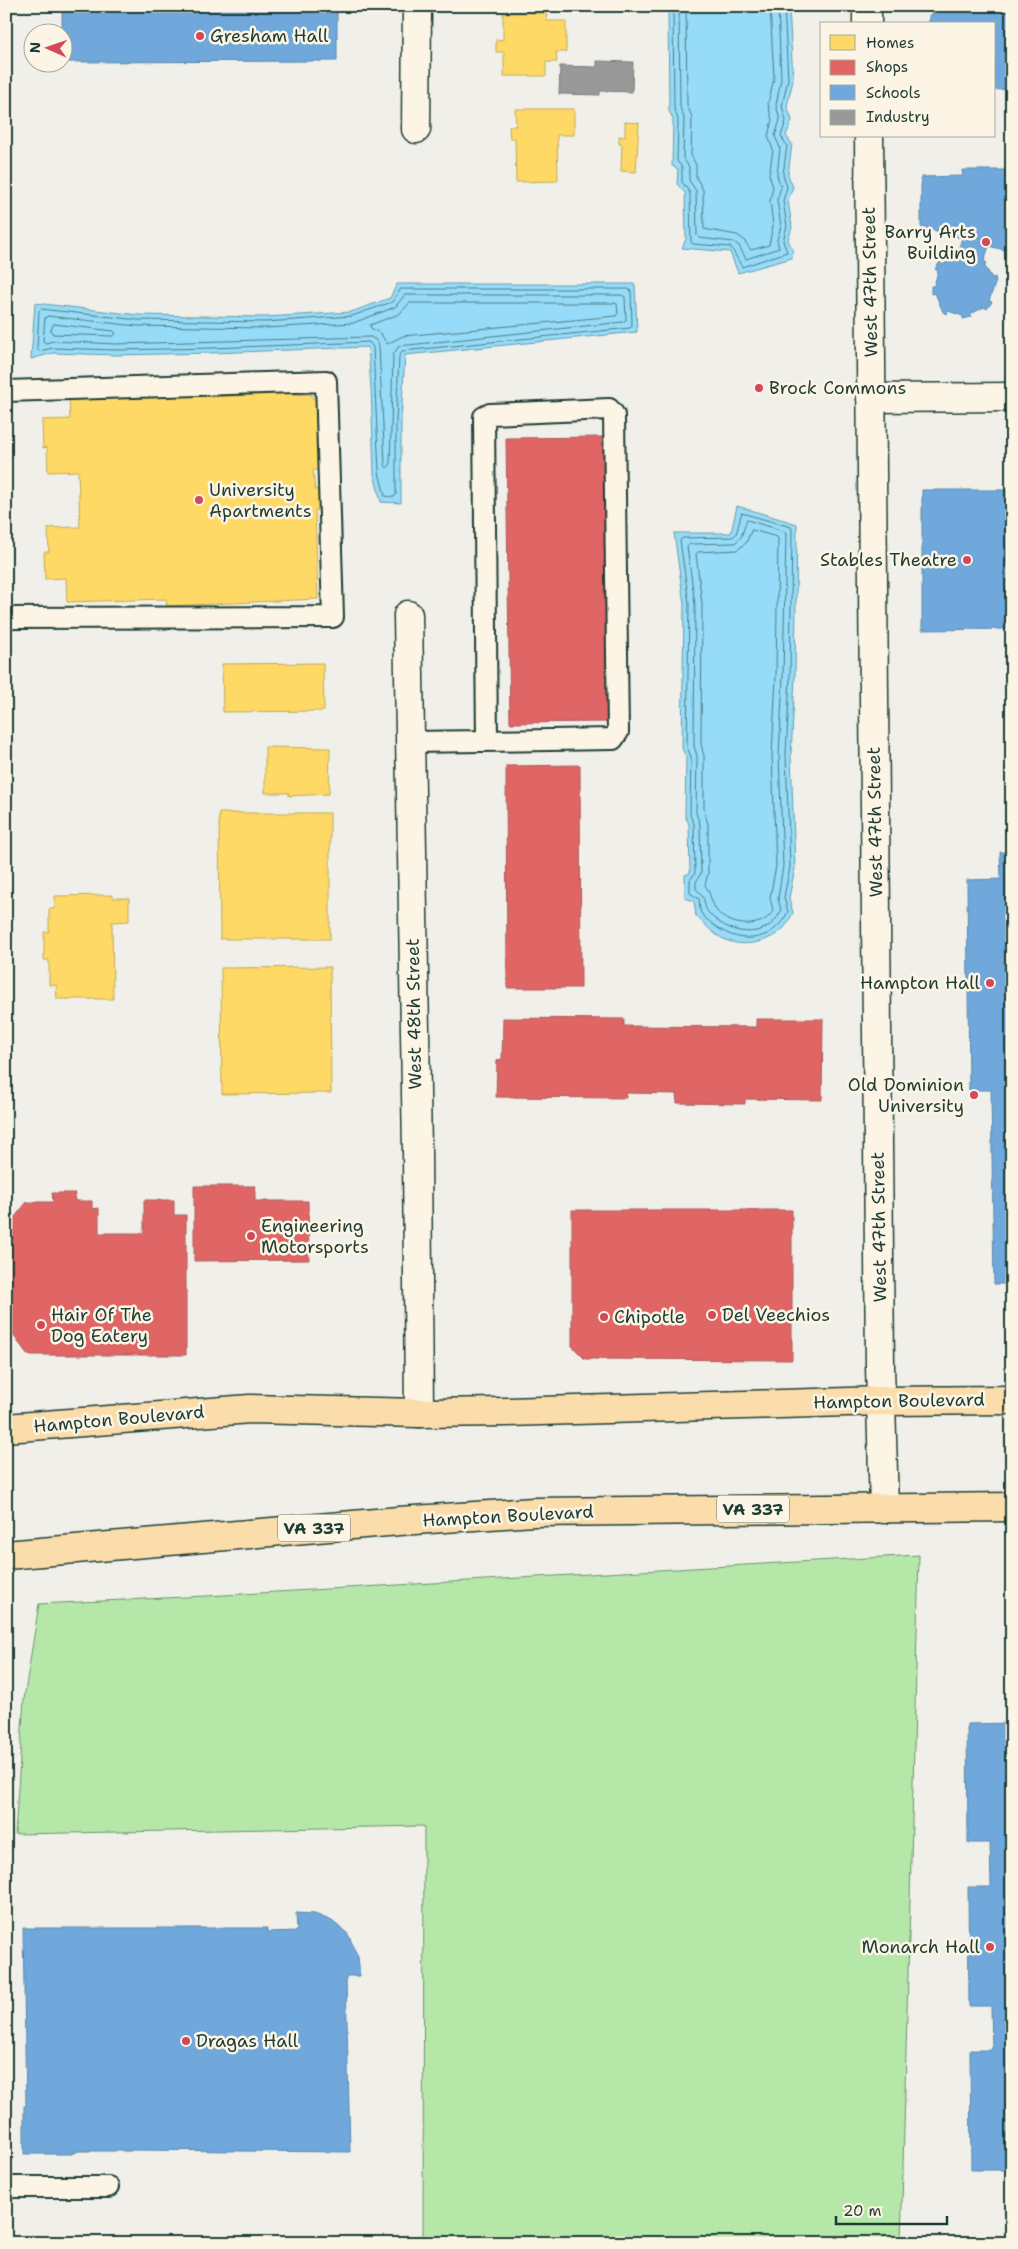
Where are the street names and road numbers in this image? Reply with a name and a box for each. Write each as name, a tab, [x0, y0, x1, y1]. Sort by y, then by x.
street label: West 47th Street	[857, 206, 883, 358]
street label: West 47th Street	[862, 746, 888, 898]
street label: West 48th Street	[401, 938, 427, 1090]
street label: West 47th Street	[866, 1151, 892, 1303]
street label: Hampton Boulevard	[813, 1388, 985, 1414]
street label: Hampton Boulevard	[33, 1400, 205, 1438]
road number: VA 337	[717, 1496, 789, 1522]
street label: Hampton Boulevard	[422, 1500, 594, 1532]
road number: VA 337	[278, 1515, 350, 1542]

